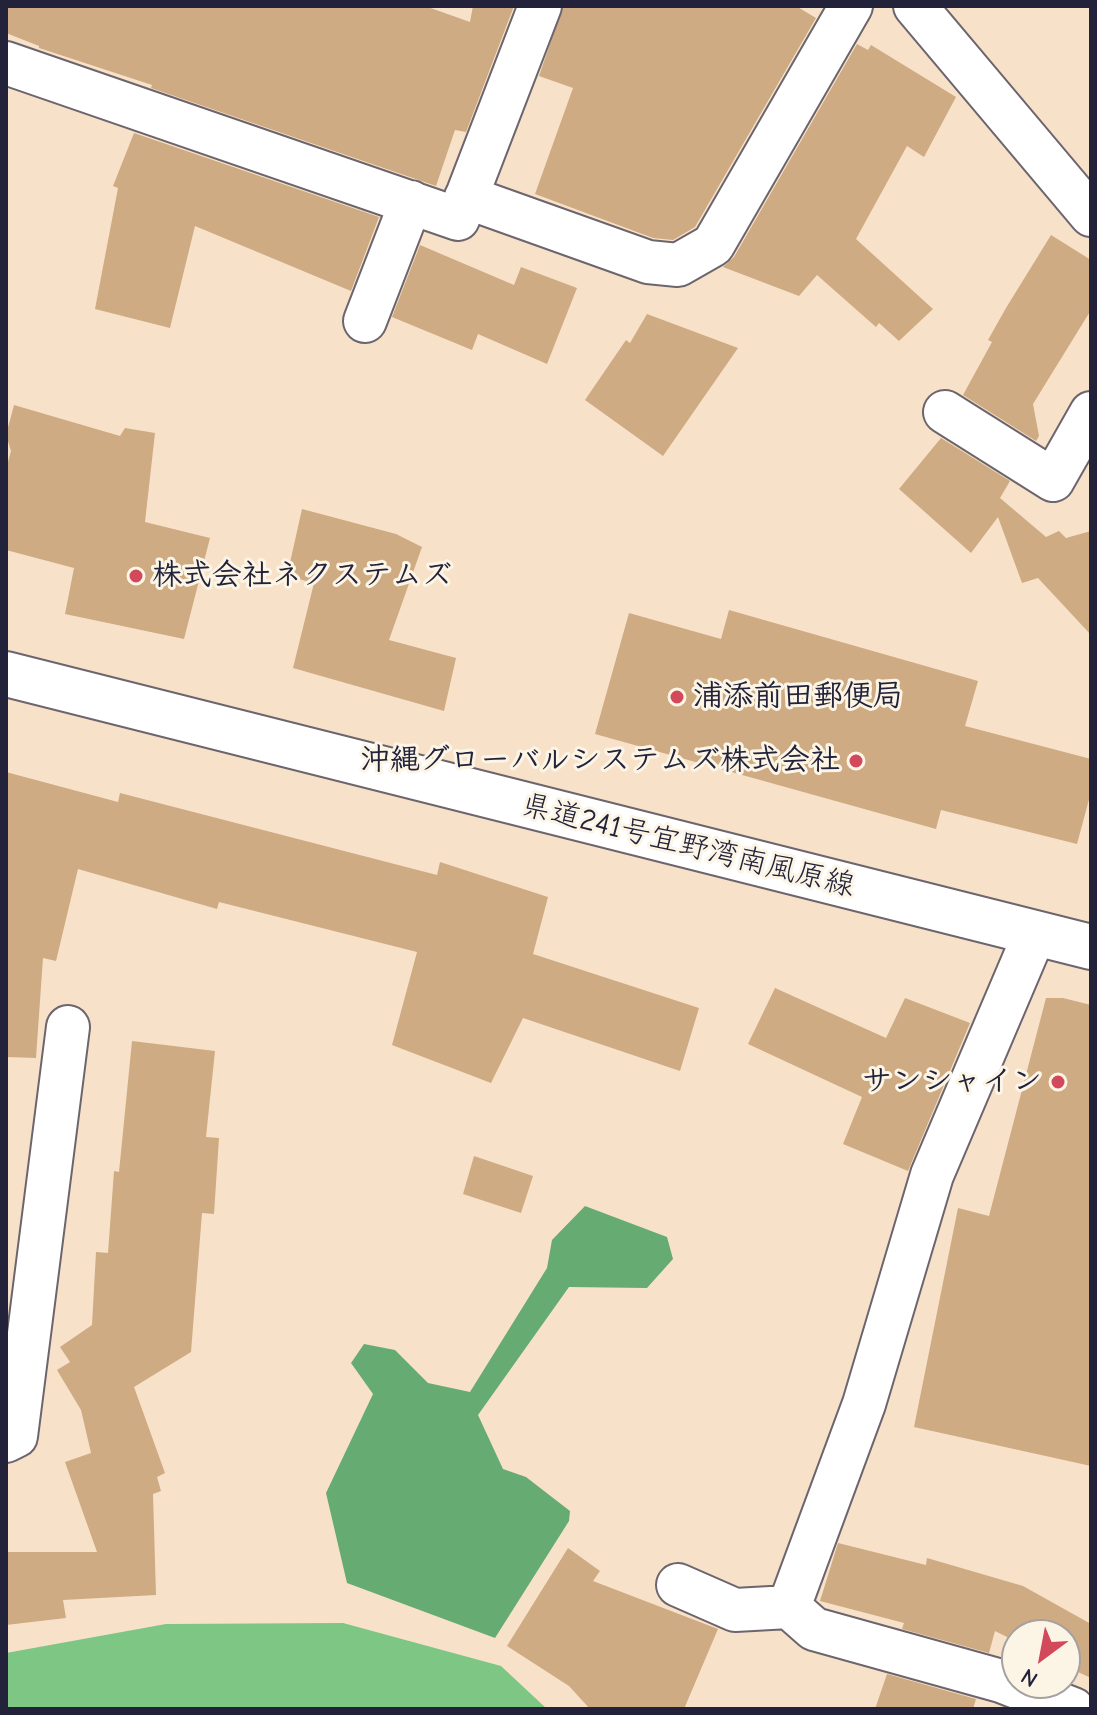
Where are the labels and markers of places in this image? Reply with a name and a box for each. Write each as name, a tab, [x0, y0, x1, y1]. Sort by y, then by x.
place label: 株式会社ネクステムズ	[152, 558, 452, 594]
marker: 株式会社ネクステムズ	[127, 567, 145, 585]
place label: 浦添前田郵便局	[693, 679, 903, 715]
marker: 浦添前田郵便局	[668, 688, 686, 706]
place label: 沖縄グローバルシステムズ株式会社	[360, 743, 840, 779]
marker: 沖縄グローバルシステムズ株式会社	[847, 752, 865, 770]
place label: サンシャイン	[862, 1064, 1042, 1100]
marker: サンシャイン	[1049, 1073, 1067, 1091]

